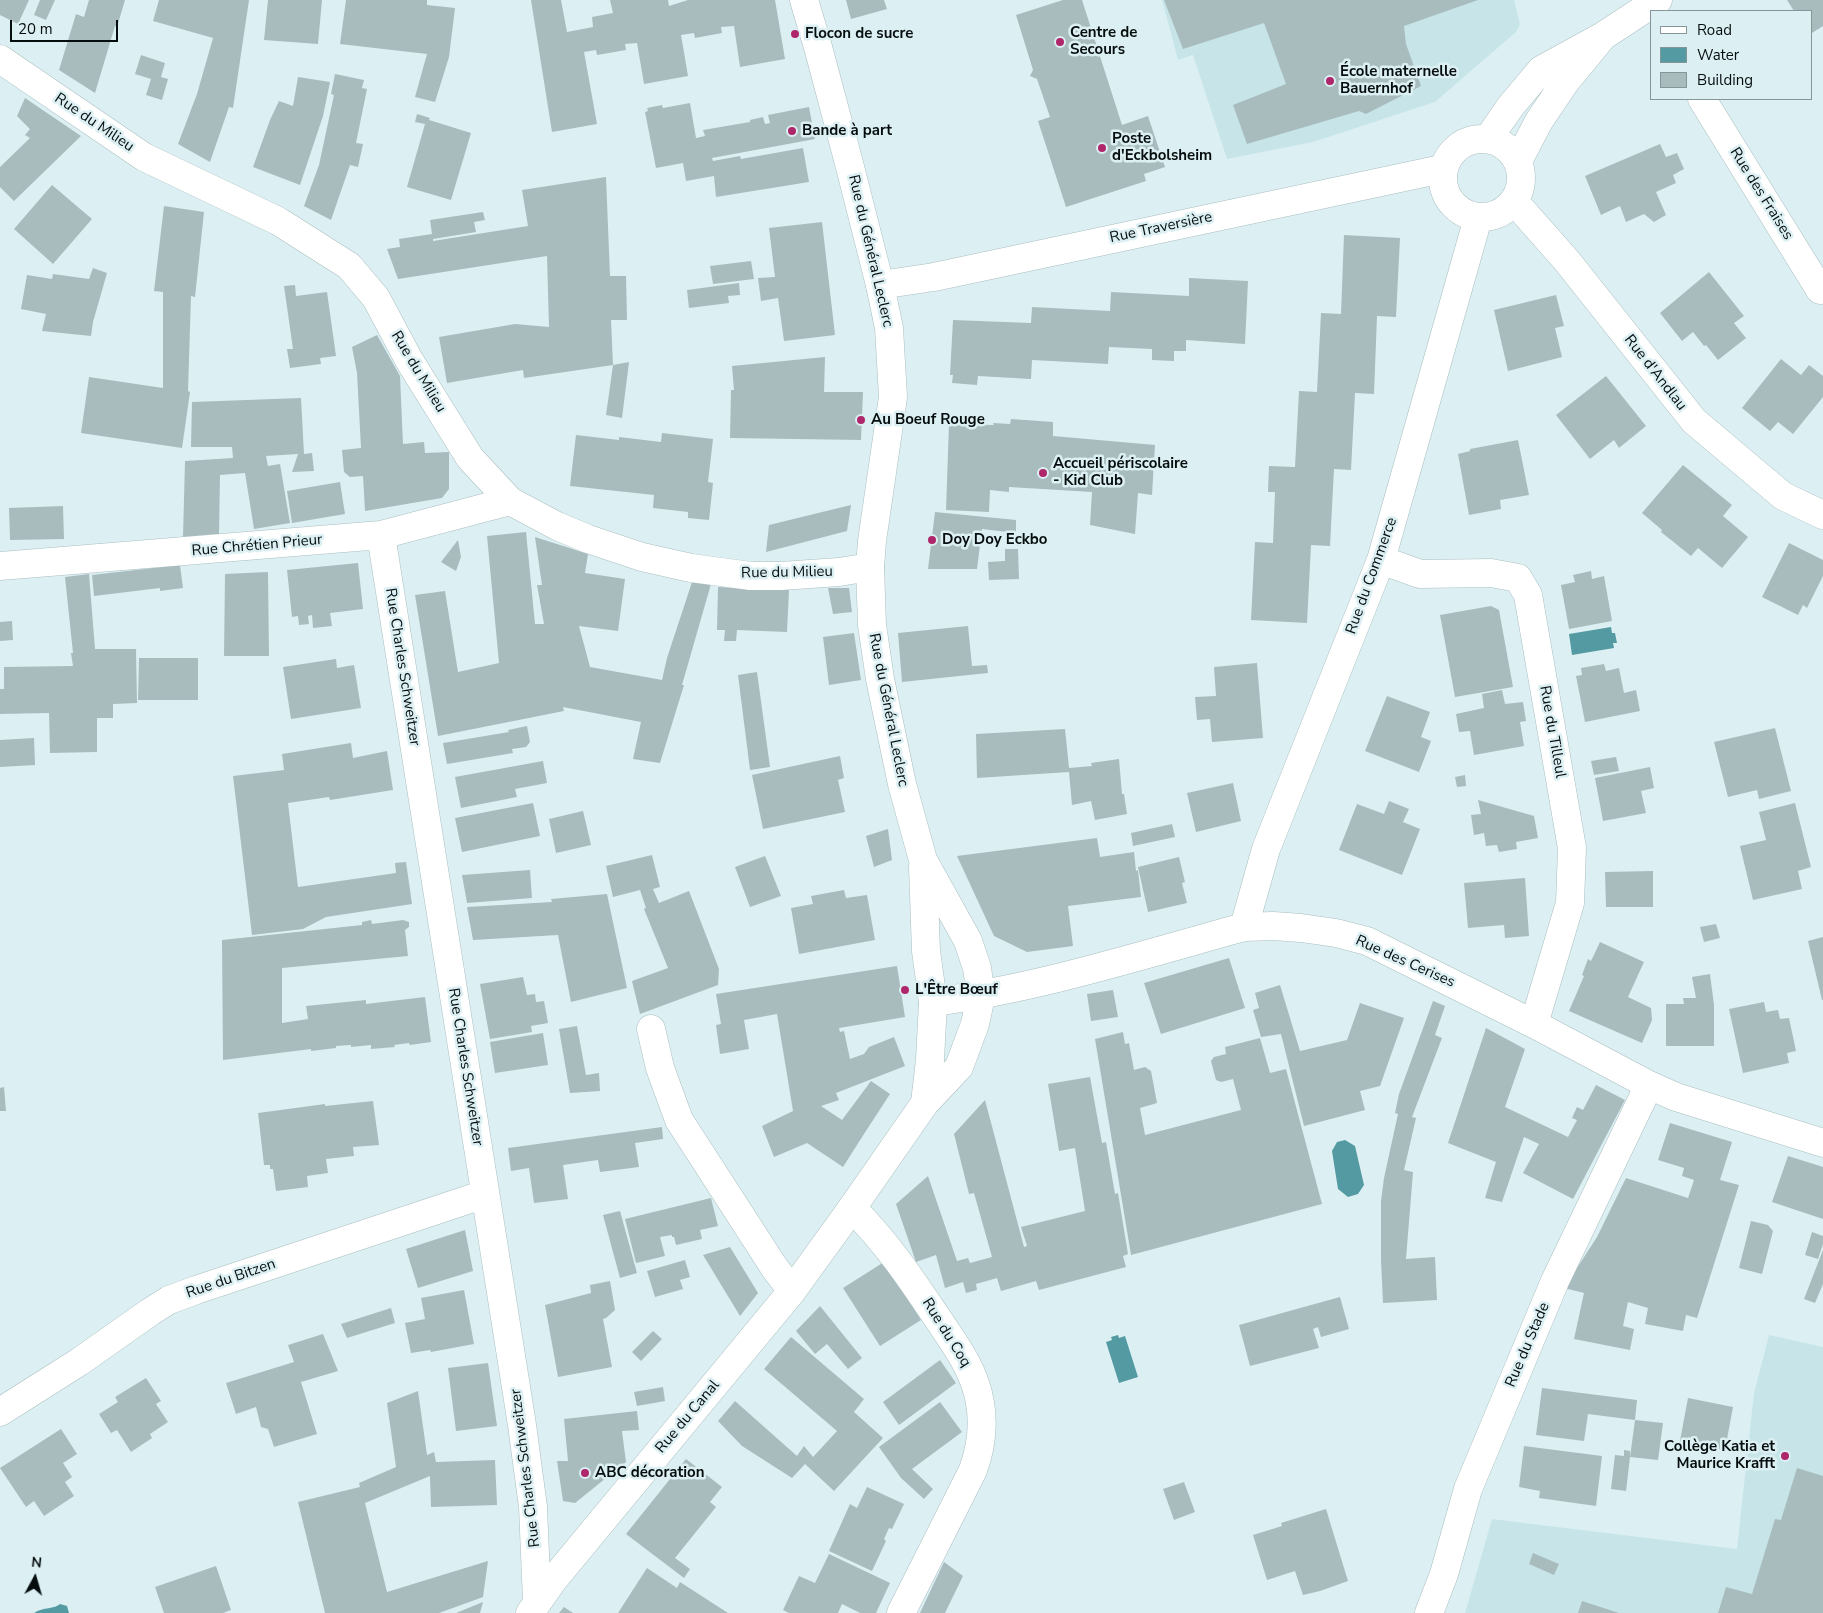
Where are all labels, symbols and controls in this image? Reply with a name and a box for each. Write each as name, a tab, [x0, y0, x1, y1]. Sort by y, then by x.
scale bar	[12, 10, 120, 42]
legend	[1650, 10, 1813, 100]
text: 20 m	[18, 19, 53, 39]
text: Road	[1697, 20, 1732, 40]
place label: Centre de Secours	[1070, 24, 1137, 59]
place label: Flocon de sucre	[805, 25, 913, 43]
marker: Flocon de sucre	[789, 28, 801, 40]
marker: Centre de Secours	[1054, 36, 1066, 48]
text: Water	[1697, 45, 1739, 65]
place label: École maternelle Bauernhof	[1340, 63, 1457, 98]
text: Building	[1697, 70, 1753, 90]
marker: École maternelle Bauernhof	[1324, 75, 1336, 87]
street label: Rue du Milieu	[51, 90, 137, 156]
place label: Bande à part	[802, 122, 892, 140]
marker: Bande à part	[786, 125, 798, 137]
place label: Poste d'Eckbolsheim	[1112, 130, 1212, 165]
marker: Poste d'Eckbolsheim	[1096, 142, 1108, 154]
street label: Rue des Fraises	[1725, 145, 1797, 243]
street label: Rue du Général Leclerc	[844, 173, 896, 329]
street label: Rue Traversière	[1108, 208, 1214, 248]
street label: Rue du Milieu	[387, 328, 449, 416]
street label: Rue d'Andlau	[1620, 331, 1690, 415]
place label: Au Boeuf Rouge	[871, 411, 985, 429]
marker: Au Boeuf Rouge	[855, 414, 867, 426]
place label: Accueil périscolaire - Kid Club	[1053, 455, 1188, 490]
marker: Accueil périscolaire - Kid Club	[1037, 467, 1049, 479]
street label: Rue du Commerce	[1343, 515, 1401, 637]
street label: Rue Chrétien Prieur	[191, 531, 323, 561]
place label: Doy Doy Eckbo	[942, 531, 1047, 549]
marker: Doy Doy Eckbo	[926, 534, 938, 546]
street label: Rue du Milieu	[741, 563, 833, 583]
street label: Rue Charles Schweitzer	[381, 587, 423, 747]
street label: Rue du Général Leclerc	[864, 632, 912, 788]
street label: Rue du Tilleul	[1535, 684, 1569, 780]
street label: Rue des Cerises	[1353, 932, 1457, 992]
place label: L'Être Bœuf	[915, 981, 998, 999]
marker: L'Être Bœuf	[899, 984, 911, 996]
street label: Rue Charles Schweitzer	[444, 987, 486, 1147]
street label: Rue du Bitzen	[184, 1255, 278, 1303]
street label: Rue du Coq	[918, 1295, 974, 1371]
street label: Rue du Stade	[1502, 1300, 1554, 1390]
street label: Rue du Canal	[652, 1377, 724, 1457]
street label: Rue Charles Schweitzer	[507, 1388, 545, 1548]
place label: Collège Katia et Maurice Krafft	[1664, 1438, 1775, 1473]
marker: Collège Katia et Maurice Krafft	[1779, 1450, 1791, 1462]
place label: ABC décoration	[595, 1464, 704, 1482]
marker: ABC décoration	[579, 1467, 591, 1479]
north arrow	[10, 1553, 60, 1603]
text: N	[30, 1553, 43, 1573]

